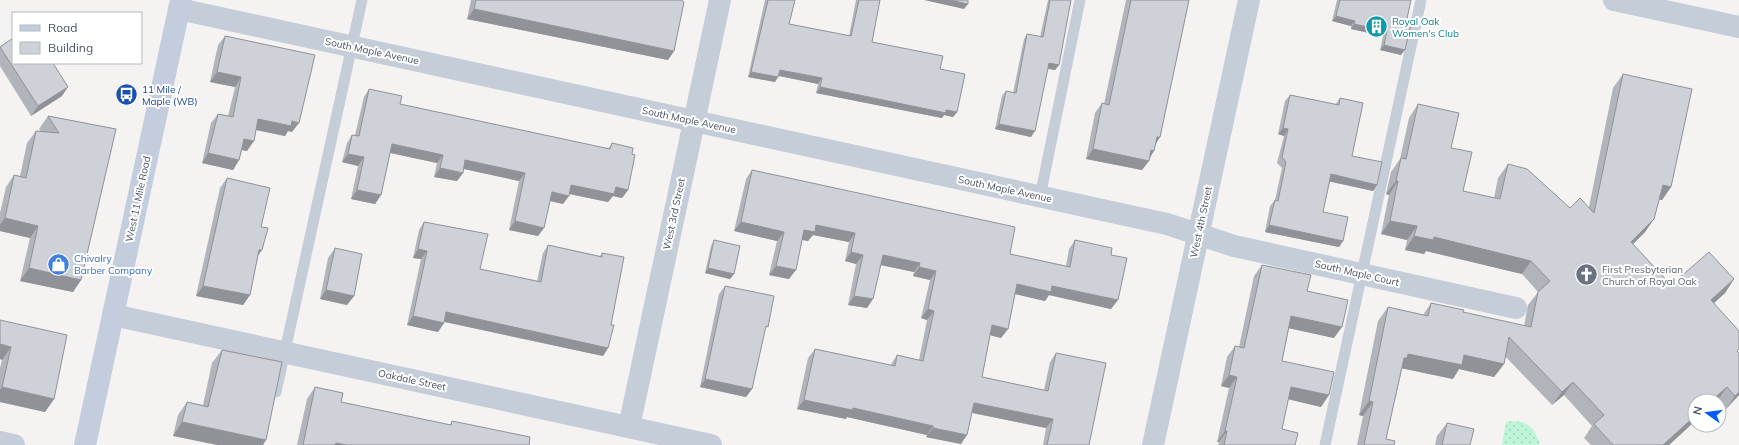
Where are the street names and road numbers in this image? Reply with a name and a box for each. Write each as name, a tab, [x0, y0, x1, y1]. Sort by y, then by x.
street label: South Maple Avenue	[324, 35, 420, 67]
street label: South Maple Avenue	[641, 104, 737, 136]
street label: West 11 Mile Road	[123, 155, 153, 243]
street label: South Maple Avenue	[957, 173, 1053, 205]
street label: West 3rd Street	[660, 177, 688, 251]
street label: West 4th Street	[1187, 185, 1215, 259]
street label: South Maple Court	[1314, 257, 1401, 289]
street label: Oakdale Street	[377, 366, 448, 394]

